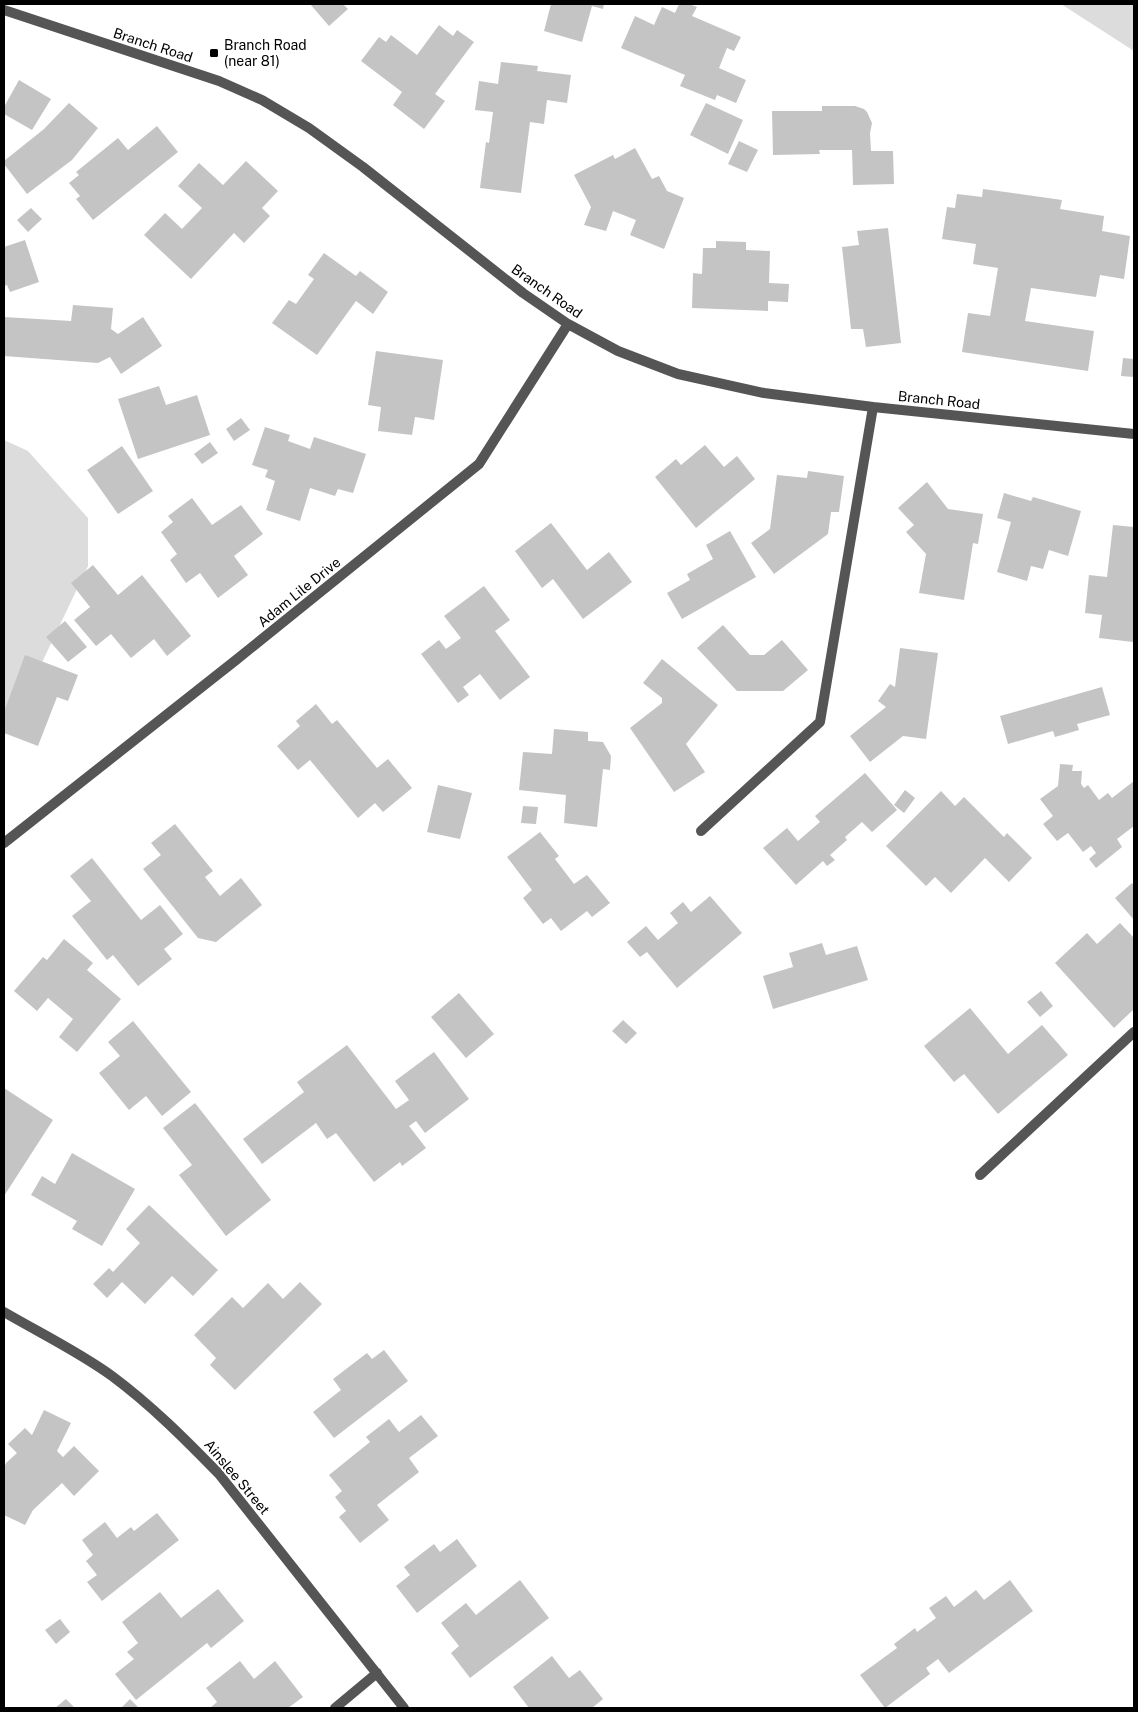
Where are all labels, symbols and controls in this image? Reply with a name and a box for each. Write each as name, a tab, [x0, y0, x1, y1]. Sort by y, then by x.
street label: Branch Road	[111, 25, 195, 65]
place label: Branch Road (near 81)	[224, 37, 307, 69]
marker: Branch Road (near 81)	[208, 47, 220, 59]
street label: Branch Road	[509, 261, 585, 321]
street label: Branch Road	[897, 388, 981, 412]
street label: Adam Lile Drive	[254, 554, 344, 630]
street label: Ainslee Street	[201, 1436, 273, 1518]

